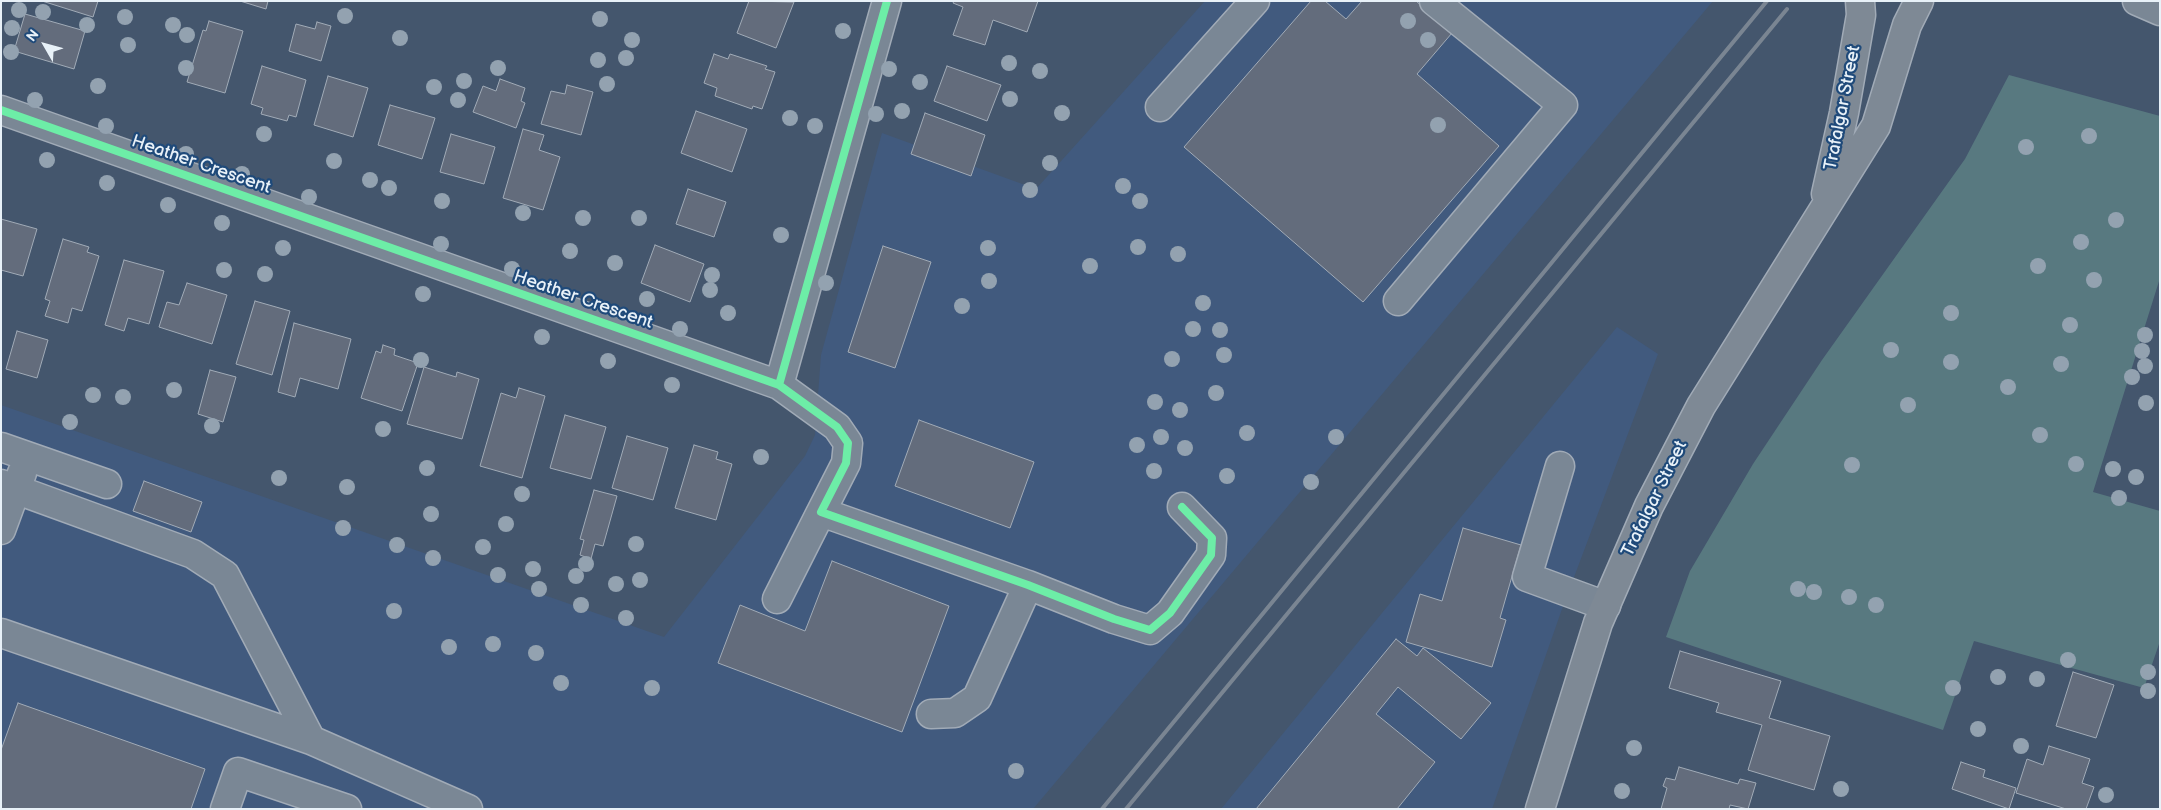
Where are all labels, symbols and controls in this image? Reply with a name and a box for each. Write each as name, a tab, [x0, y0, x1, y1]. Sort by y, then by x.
north arrow	[20, 20, 70, 70]
text: N	[23, 26, 43, 45]
street label: Trafalgar Street	[1820, 44, 1866, 172]
street label: Heather Crescent	[128, 131, 274, 199]
street label: Heather Crescent	[510, 266, 656, 334]
street label: Trafalgar Street	[1618, 437, 1692, 561]

